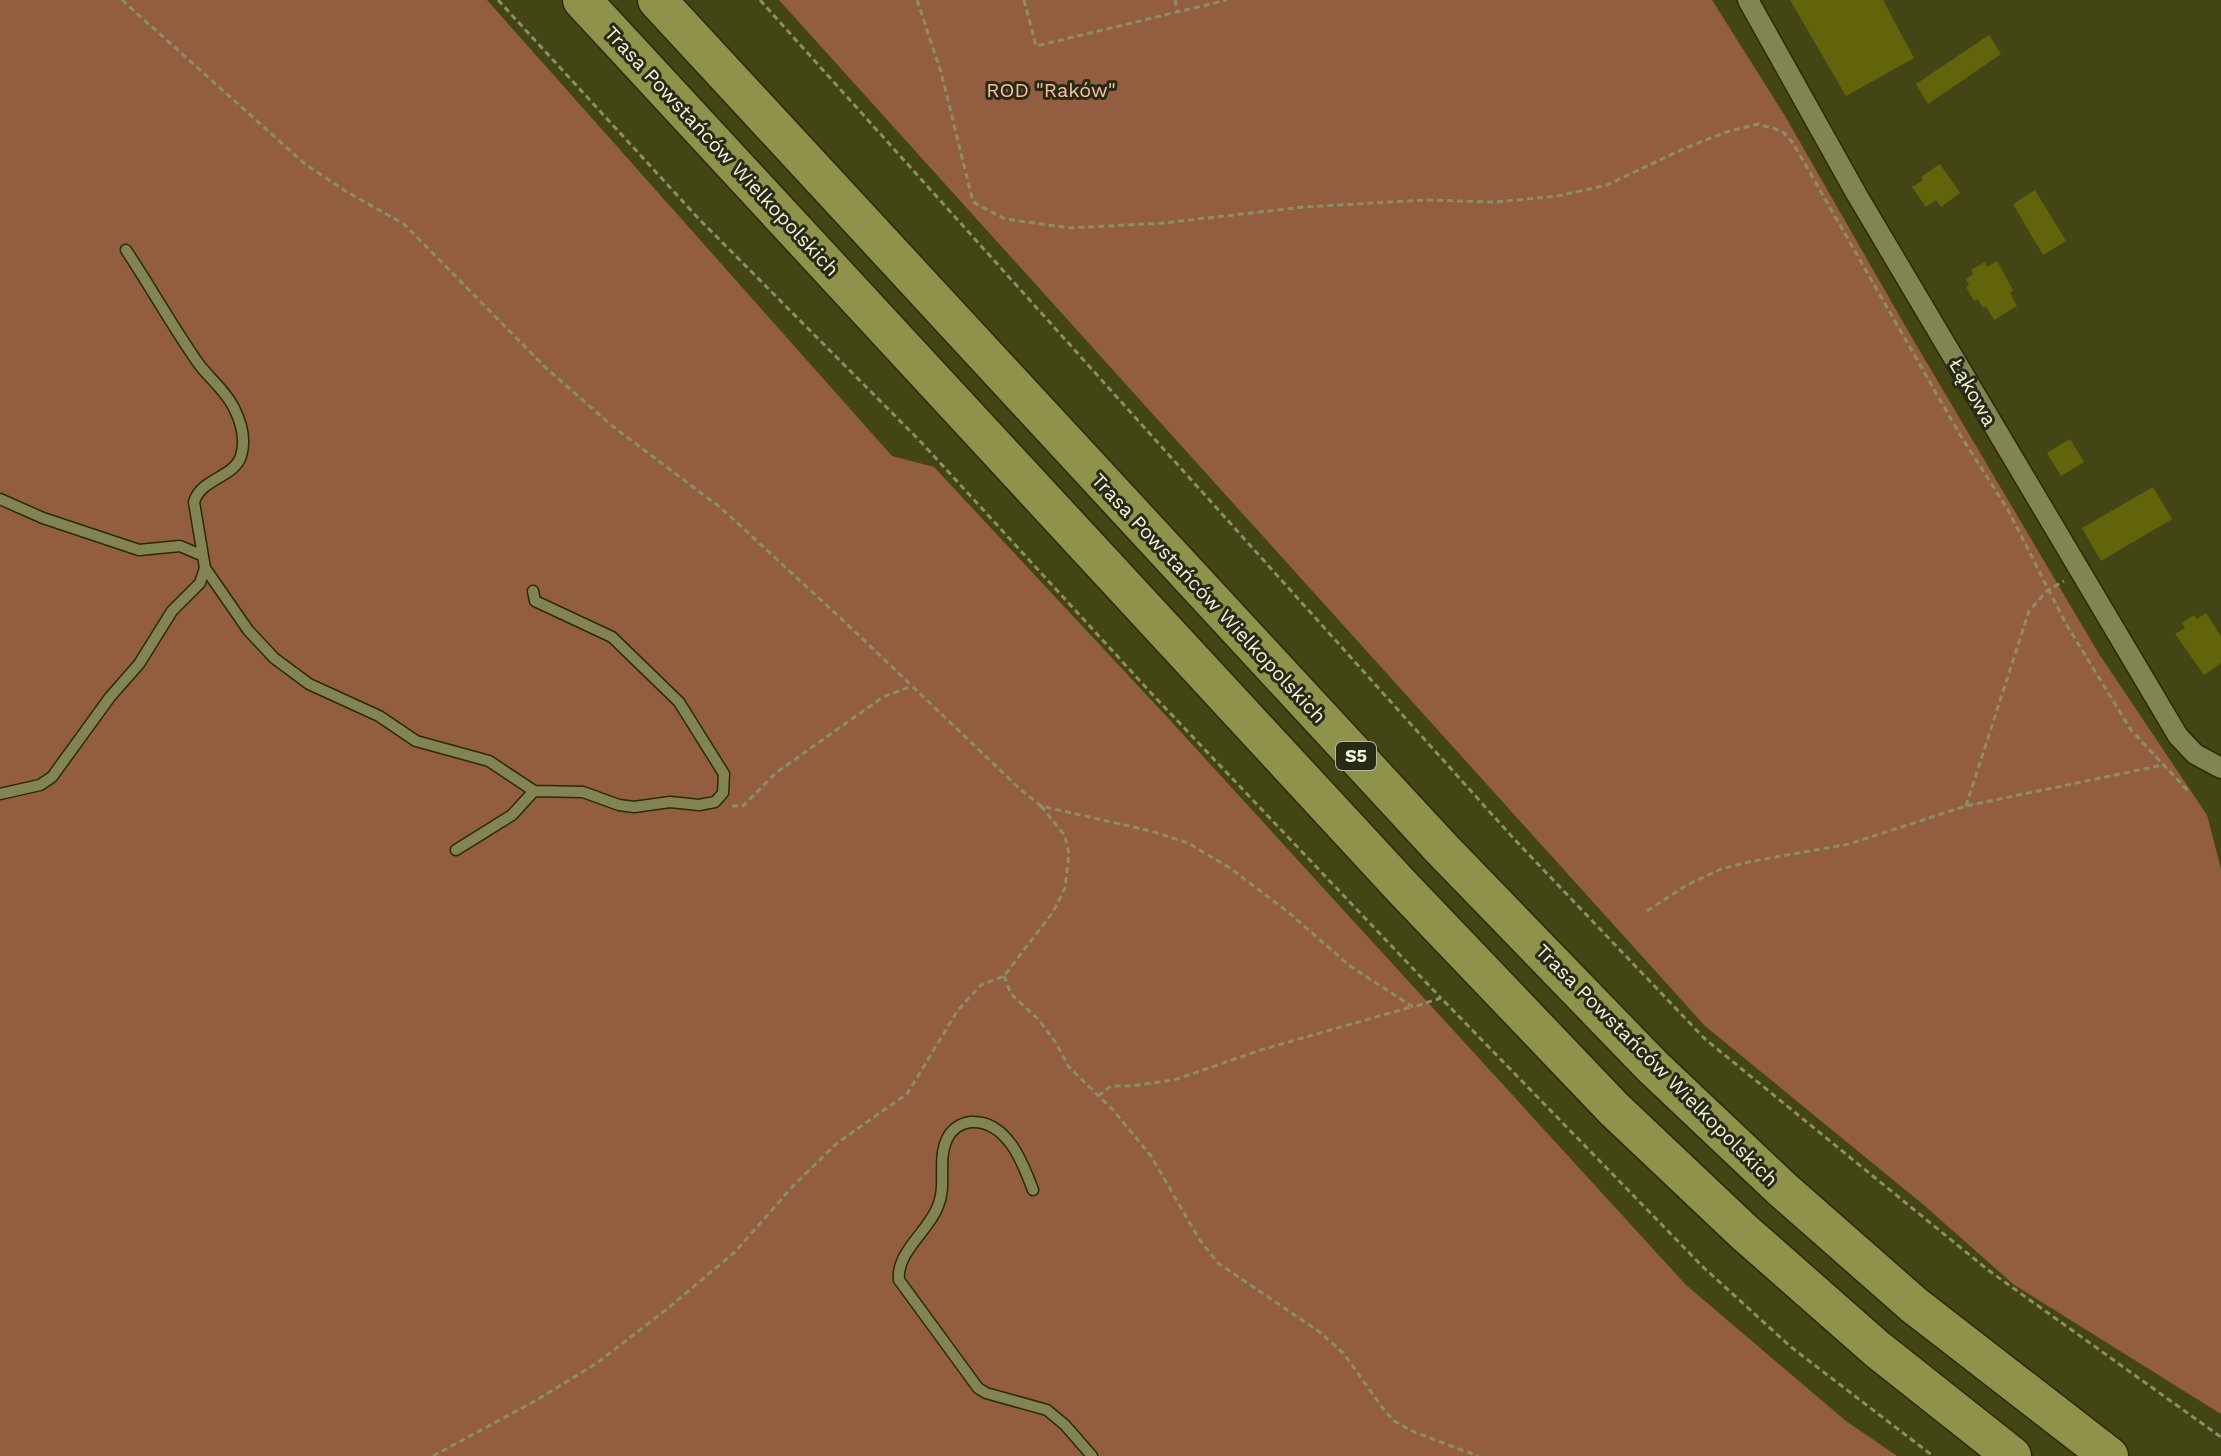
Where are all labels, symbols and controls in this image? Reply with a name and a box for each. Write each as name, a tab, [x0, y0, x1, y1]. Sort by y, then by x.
street label: Trasa Powstańców Wielkopolskich	[600, 21, 844, 281]
park label: ROD "Raków"	[986, 78, 1116, 102]
street label: Łąkowa	[1944, 354, 2002, 430]
street label: Trasa Powstańców Wielkopolskich	[1087, 468, 1331, 728]
road number: S5	[1336, 742, 1376, 770]
street label: Trasa Powstańców Wielkopolskich	[1531, 939, 1783, 1191]

